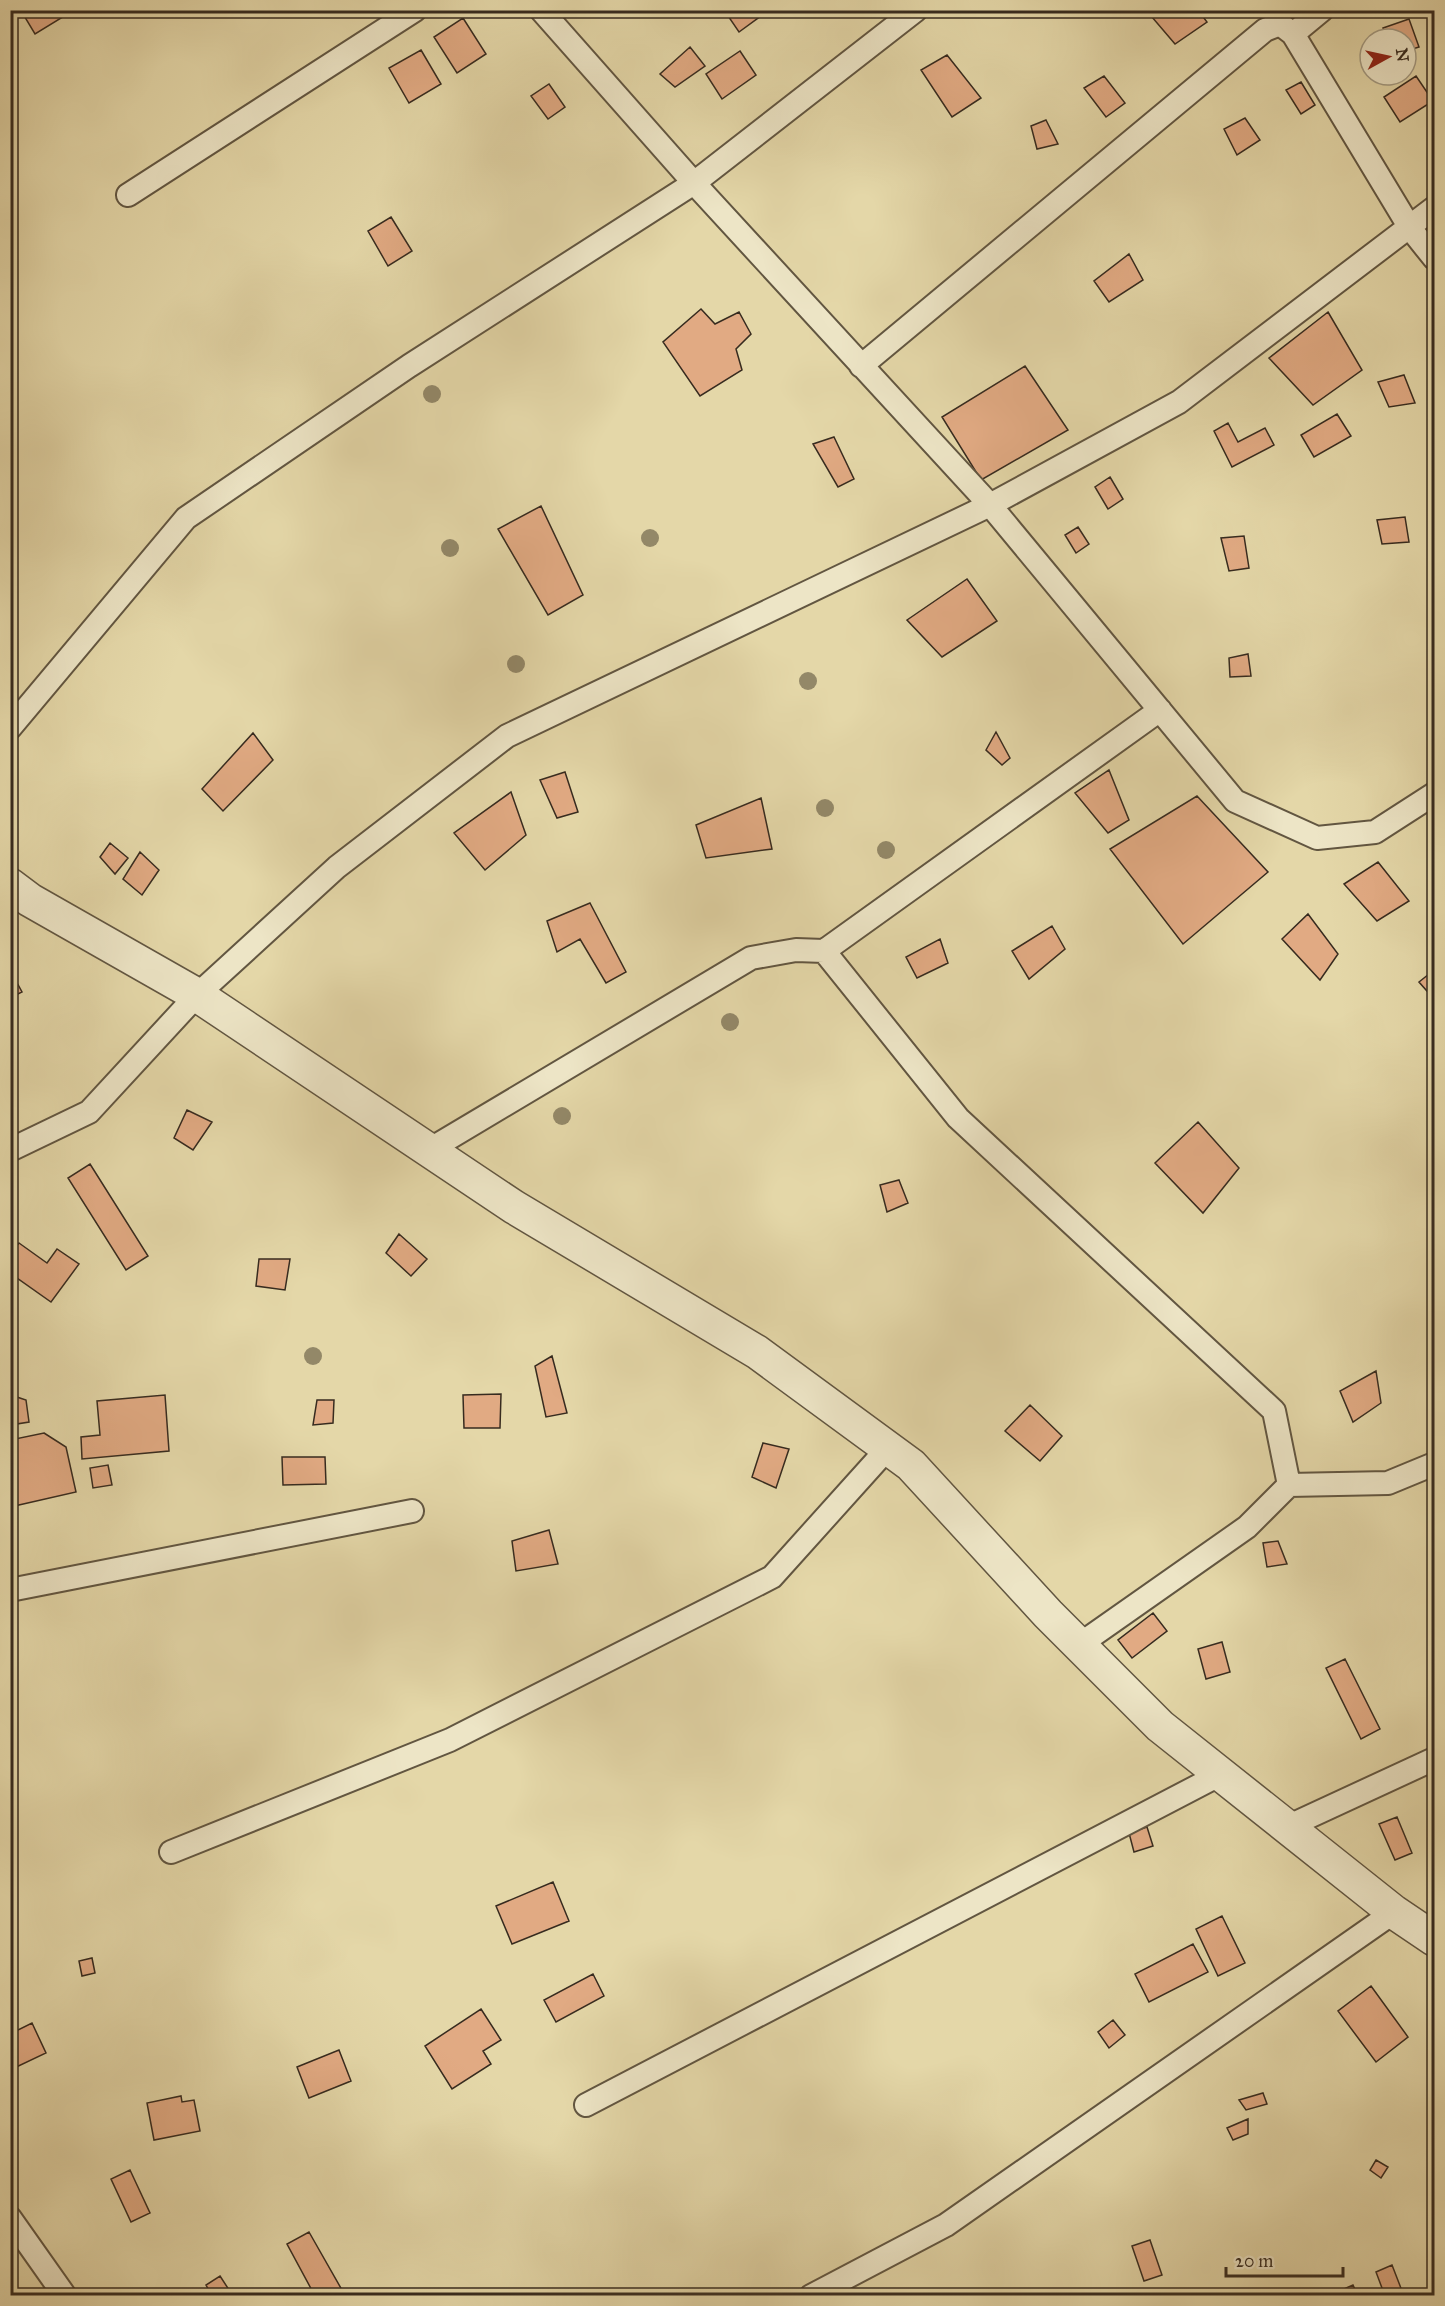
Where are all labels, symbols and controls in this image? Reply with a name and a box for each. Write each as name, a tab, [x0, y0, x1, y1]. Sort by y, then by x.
north arrow	[1358, 27, 1418, 87]
text: N	[1392, 47, 1413, 63]
scale bar	[1226, 2240, 1343, 2278]
text: 20 m	[1235, 2250, 1273, 2272]

